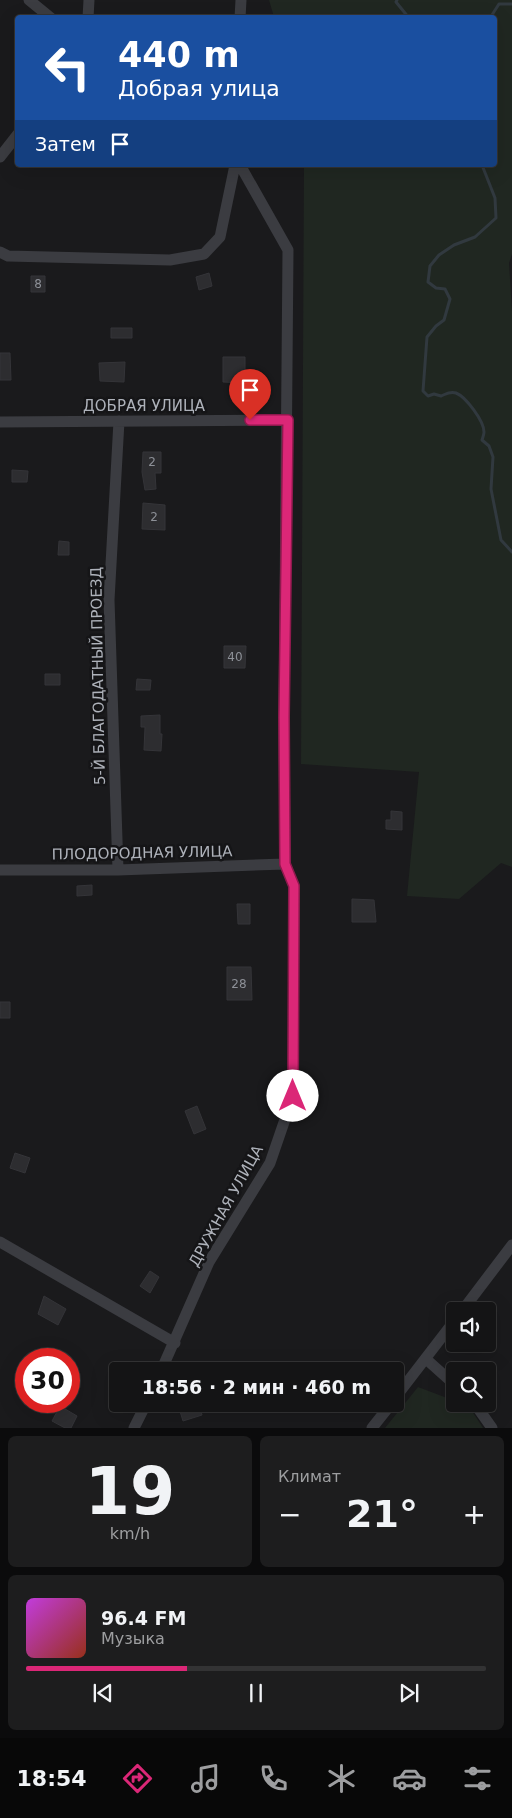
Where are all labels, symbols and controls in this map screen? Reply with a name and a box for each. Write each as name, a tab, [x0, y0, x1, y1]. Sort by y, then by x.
icon: left	[35, 35, 100, 100]
text: 440 m	[118, 35, 240, 75]
text: Добрая улица	[118, 76, 280, 101]
icon: arrive	[106, 130, 134, 158]
text: Затем	[35, 133, 96, 155]
house number: 8	[34, 277, 42, 291]
pin	[229, 369, 271, 420]
icon: arrive	[236, 376, 264, 404]
street label: ДОБРАЯ УЛИЦА	[83, 397, 206, 415]
house number: 2	[148, 455, 156, 469]
house number: 2	[150, 510, 158, 524]
street label: 5-Й БЛАГОДАТНЫЙ ПРОЕЗД	[86, 567, 109, 785]
house number: 40	[227, 650, 243, 664]
street label: ПЛОДОРОДНАЯ УЛИЦА	[51, 842, 233, 864]
house number: 28	[231, 977, 247, 991]
position arrow	[266, 1069, 318, 1121]
street label: ДРУЖНАЯ УЛИЦА	[185, 1141, 267, 1270]
map controls	[446, 1302, 496, 1412]
button: sound	[446, 1302, 496, 1352]
speed limit sign: 30	[15, 1348, 80, 1413]
button: search	[446, 1362, 496, 1412]
text: 18:56 · 2 мин · 460 m	[142, 1376, 371, 1398]
text: 19	[85, 1454, 175, 1529]
text: Климат	[278, 1467, 341, 1486]
text: 21°	[346, 1492, 418, 1536]
text: −	[278, 1498, 301, 1531]
text: +	[463, 1498, 486, 1531]
text: km/h	[110, 1524, 150, 1543]
text: 96.4 FM	[101, 1607, 186, 1629]
text: Музыка	[101, 1629, 165, 1648]
icon: previous	[89, 1679, 117, 1707]
icon: pause	[242, 1679, 270, 1707]
icon: next	[395, 1679, 423, 1707]
icon: directions	[120, 1761, 155, 1796]
icon: music	[188, 1761, 223, 1796]
icon: phone	[256, 1761, 291, 1796]
icon: climate	[324, 1761, 359, 1796]
icon: car	[392, 1761, 427, 1796]
icon: filters	[460, 1761, 495, 1796]
text: 18:54	[17, 1766, 87, 1791]

